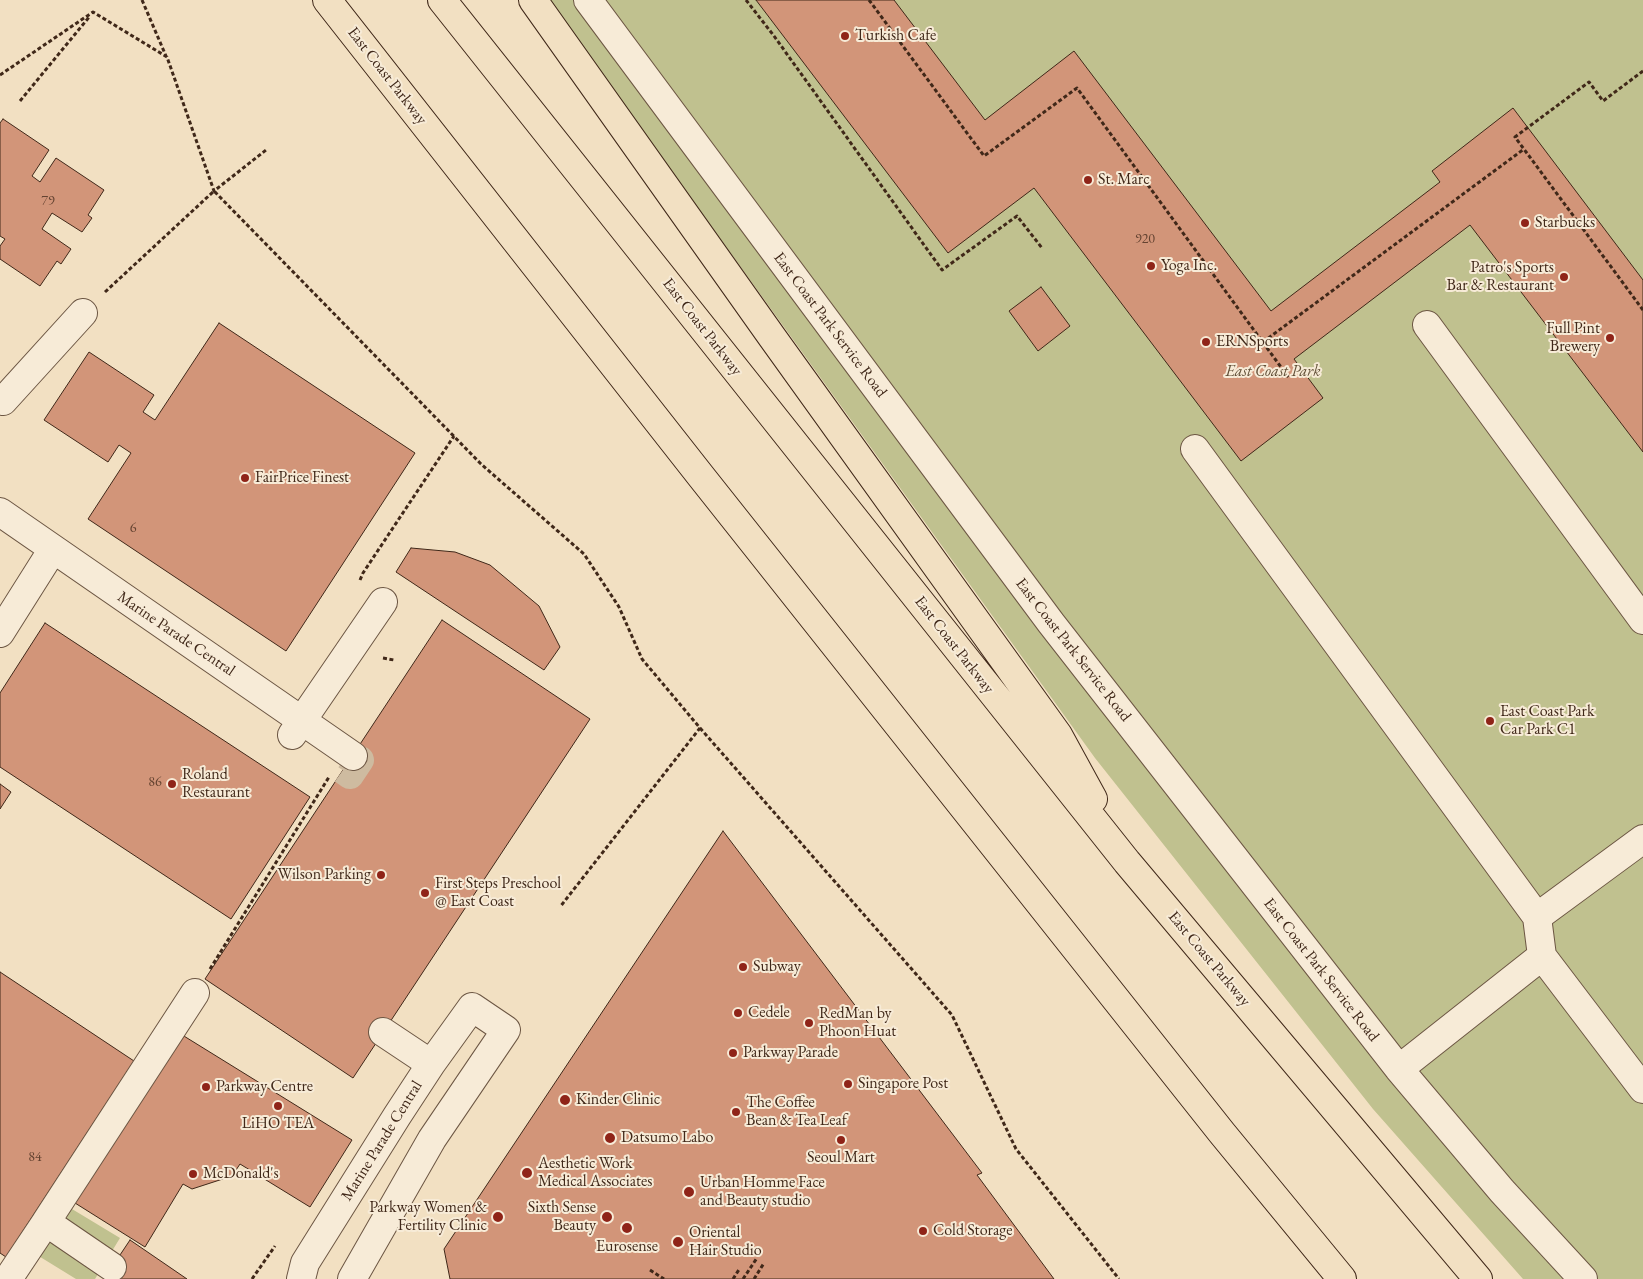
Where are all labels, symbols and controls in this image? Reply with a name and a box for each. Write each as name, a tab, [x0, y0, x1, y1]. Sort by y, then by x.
street label: East Coast Parkway	[343, 23, 431, 129]
place label: Turkish Cafe	[855, 26, 936, 46]
marker: Turkish Cafe	[839, 30, 851, 42]
place label: St. Marc	[1098, 170, 1150, 190]
marker: St. Marc	[1082, 174, 1094, 186]
house number: 79	[41, 193, 55, 209]
place label: Starbucks	[1535, 213, 1595, 233]
marker: Starbucks	[1519, 217, 1531, 229]
house number: 920	[1135, 231, 1155, 247]
street label: East Coast Park Service Road	[769, 249, 891, 401]
place label: Yoga Inc.	[1161, 256, 1217, 276]
place label: Patro's Sports Bar & Restaurant	[1447, 258, 1554, 296]
marker: Yoga Inc.	[1145, 260, 1157, 272]
marker: Patro's Sports Bar & Restaurant	[1558, 271, 1570, 283]
street label: East Coast Parkway	[658, 274, 746, 380]
place label: Full Pint Brewery	[1546, 319, 1600, 357]
place label: ERNSports	[1216, 332, 1288, 352]
marker: Full Pint Brewery	[1604, 332, 1616, 344]
marker: ERNSports	[1200, 336, 1212, 348]
park label: East Coast Park	[1226, 362, 1320, 382]
place label: FairPrice Finest	[255, 468, 349, 488]
marker: FairPrice Finest	[239, 472, 251, 484]
house number: 6	[130, 520, 136, 536]
street label: East Coast Park Service Road	[1011, 574, 1135, 726]
street label: Marine Parade Central	[113, 587, 239, 681]
street label: East Coast Parkway	[910, 592, 998, 698]
place label: East Coast Park Car Park C1	[1500, 702, 1594, 740]
marker: East Coast Park Car Park C1	[1484, 715, 1496, 727]
place label: Roland Restaurant	[182, 765, 250, 803]
house number: 86	[148, 774, 162, 790]
marker: Roland Restaurant	[166, 778, 178, 790]
place label: Wilson Parking	[278, 865, 371, 885]
marker: Wilson Parking	[375, 869, 387, 881]
place label: First Steps Preschool @ East Coast	[435, 874, 561, 912]
marker: First Steps Preschool @ East Coast	[419, 887, 431, 899]
street label: East Coast Park Service Road	[1259, 894, 1383, 1046]
street label: East Coast Parkway	[1164, 907, 1254, 1011]
place label: Subway	[753, 957, 801, 977]
marker: Subway	[737, 961, 749, 973]
place label: Cedele	[748, 1003, 790, 1023]
place label: RedMan by Phoon Huat	[819, 1004, 896, 1042]
marker: Cedele	[732, 1007, 744, 1019]
marker: RedMan by Phoon Huat	[803, 1017, 815, 1029]
place label: Parkway Parade	[743, 1043, 838, 1063]
marker: Parkway Parade	[727, 1047, 739, 1059]
place label: Singapore Post	[858, 1074, 948, 1094]
place label: Parkway Centre	[216, 1077, 313, 1097]
street label: Marine Parade Central	[337, 1077, 427, 1205]
marker: Singapore Post	[842, 1078, 854, 1090]
marker: Parkway Centre	[200, 1081, 212, 1093]
place label: Kinder Clinic	[576, 1090, 660, 1110]
marker: Kinder Clinic	[558, 1093, 572, 1107]
place label: The Coffee Bean & Tea Leaf	[746, 1093, 847, 1131]
marker: LiHO TEA	[272, 1100, 284, 1112]
marker: The Coffee Bean & Tea Leaf	[730, 1106, 742, 1118]
place label: LiHO TEA	[242, 1114, 314, 1134]
place label: Datsumo Labo	[621, 1128, 714, 1148]
marker: Datsumo Labo	[603, 1131, 617, 1145]
marker: Seoul Mart	[835, 1134, 847, 1146]
place label: Seoul Mart	[807, 1148, 875, 1168]
house number: 84	[28, 1149, 42, 1165]
place label: Aesthetic Work Medical Associates	[538, 1154, 652, 1192]
place label: McDonald's	[203, 1164, 279, 1184]
marker: Aesthetic Work Medical Associates	[520, 1166, 534, 1180]
marker: McDonald's	[187, 1168, 199, 1180]
place label: Urban Homme Face and Beauty studio	[700, 1173, 825, 1211]
marker: Urban Homme Face and Beauty studio	[682, 1185, 696, 1199]
place label: Parkway Women & Fertility Clinic	[369, 1198, 487, 1236]
place label: Sixth Sense Beauty	[528, 1198, 596, 1236]
marker: Parkway Women & Fertility Clinic	[491, 1210, 505, 1224]
marker: Sixth Sense Beauty	[600, 1210, 614, 1224]
marker: Eurosense	[620, 1221, 634, 1235]
place label: Cold Storage	[933, 1221, 1012, 1241]
place label: Oriental Hair Studio	[689, 1223, 762, 1261]
marker: Cold Storage	[917, 1225, 929, 1237]
marker: Oriental Hair Studio	[671, 1235, 685, 1249]
place label: Eurosense	[596, 1237, 658, 1257]

